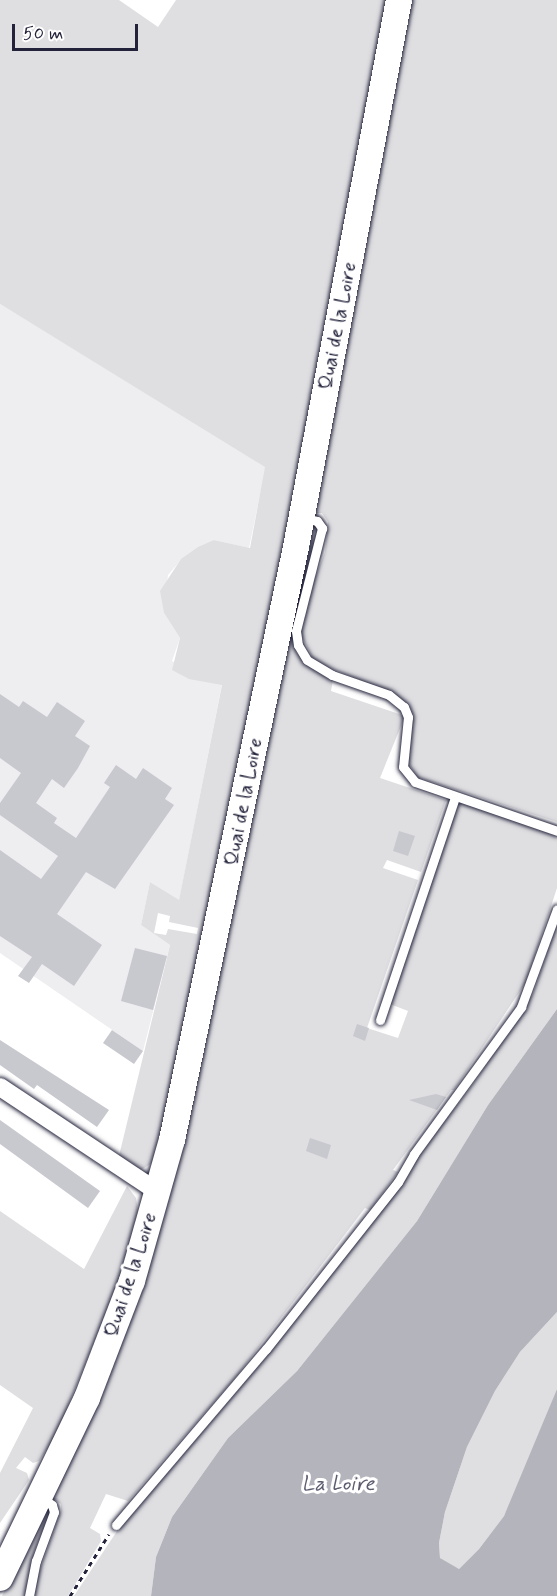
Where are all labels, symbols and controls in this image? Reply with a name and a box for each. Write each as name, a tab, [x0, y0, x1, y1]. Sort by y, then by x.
scale bar	[15, 12, 141, 50]
text: 50 m	[23, 22, 63, 46]
street label: Quai de la Loire	[314, 259, 362, 393]
street label: Quai de la Loire	[220, 735, 268, 869]
street label: Quai de la Loire	[99, 1209, 163, 1341]
water label: La Loire	[301, 1471, 375, 1497]

